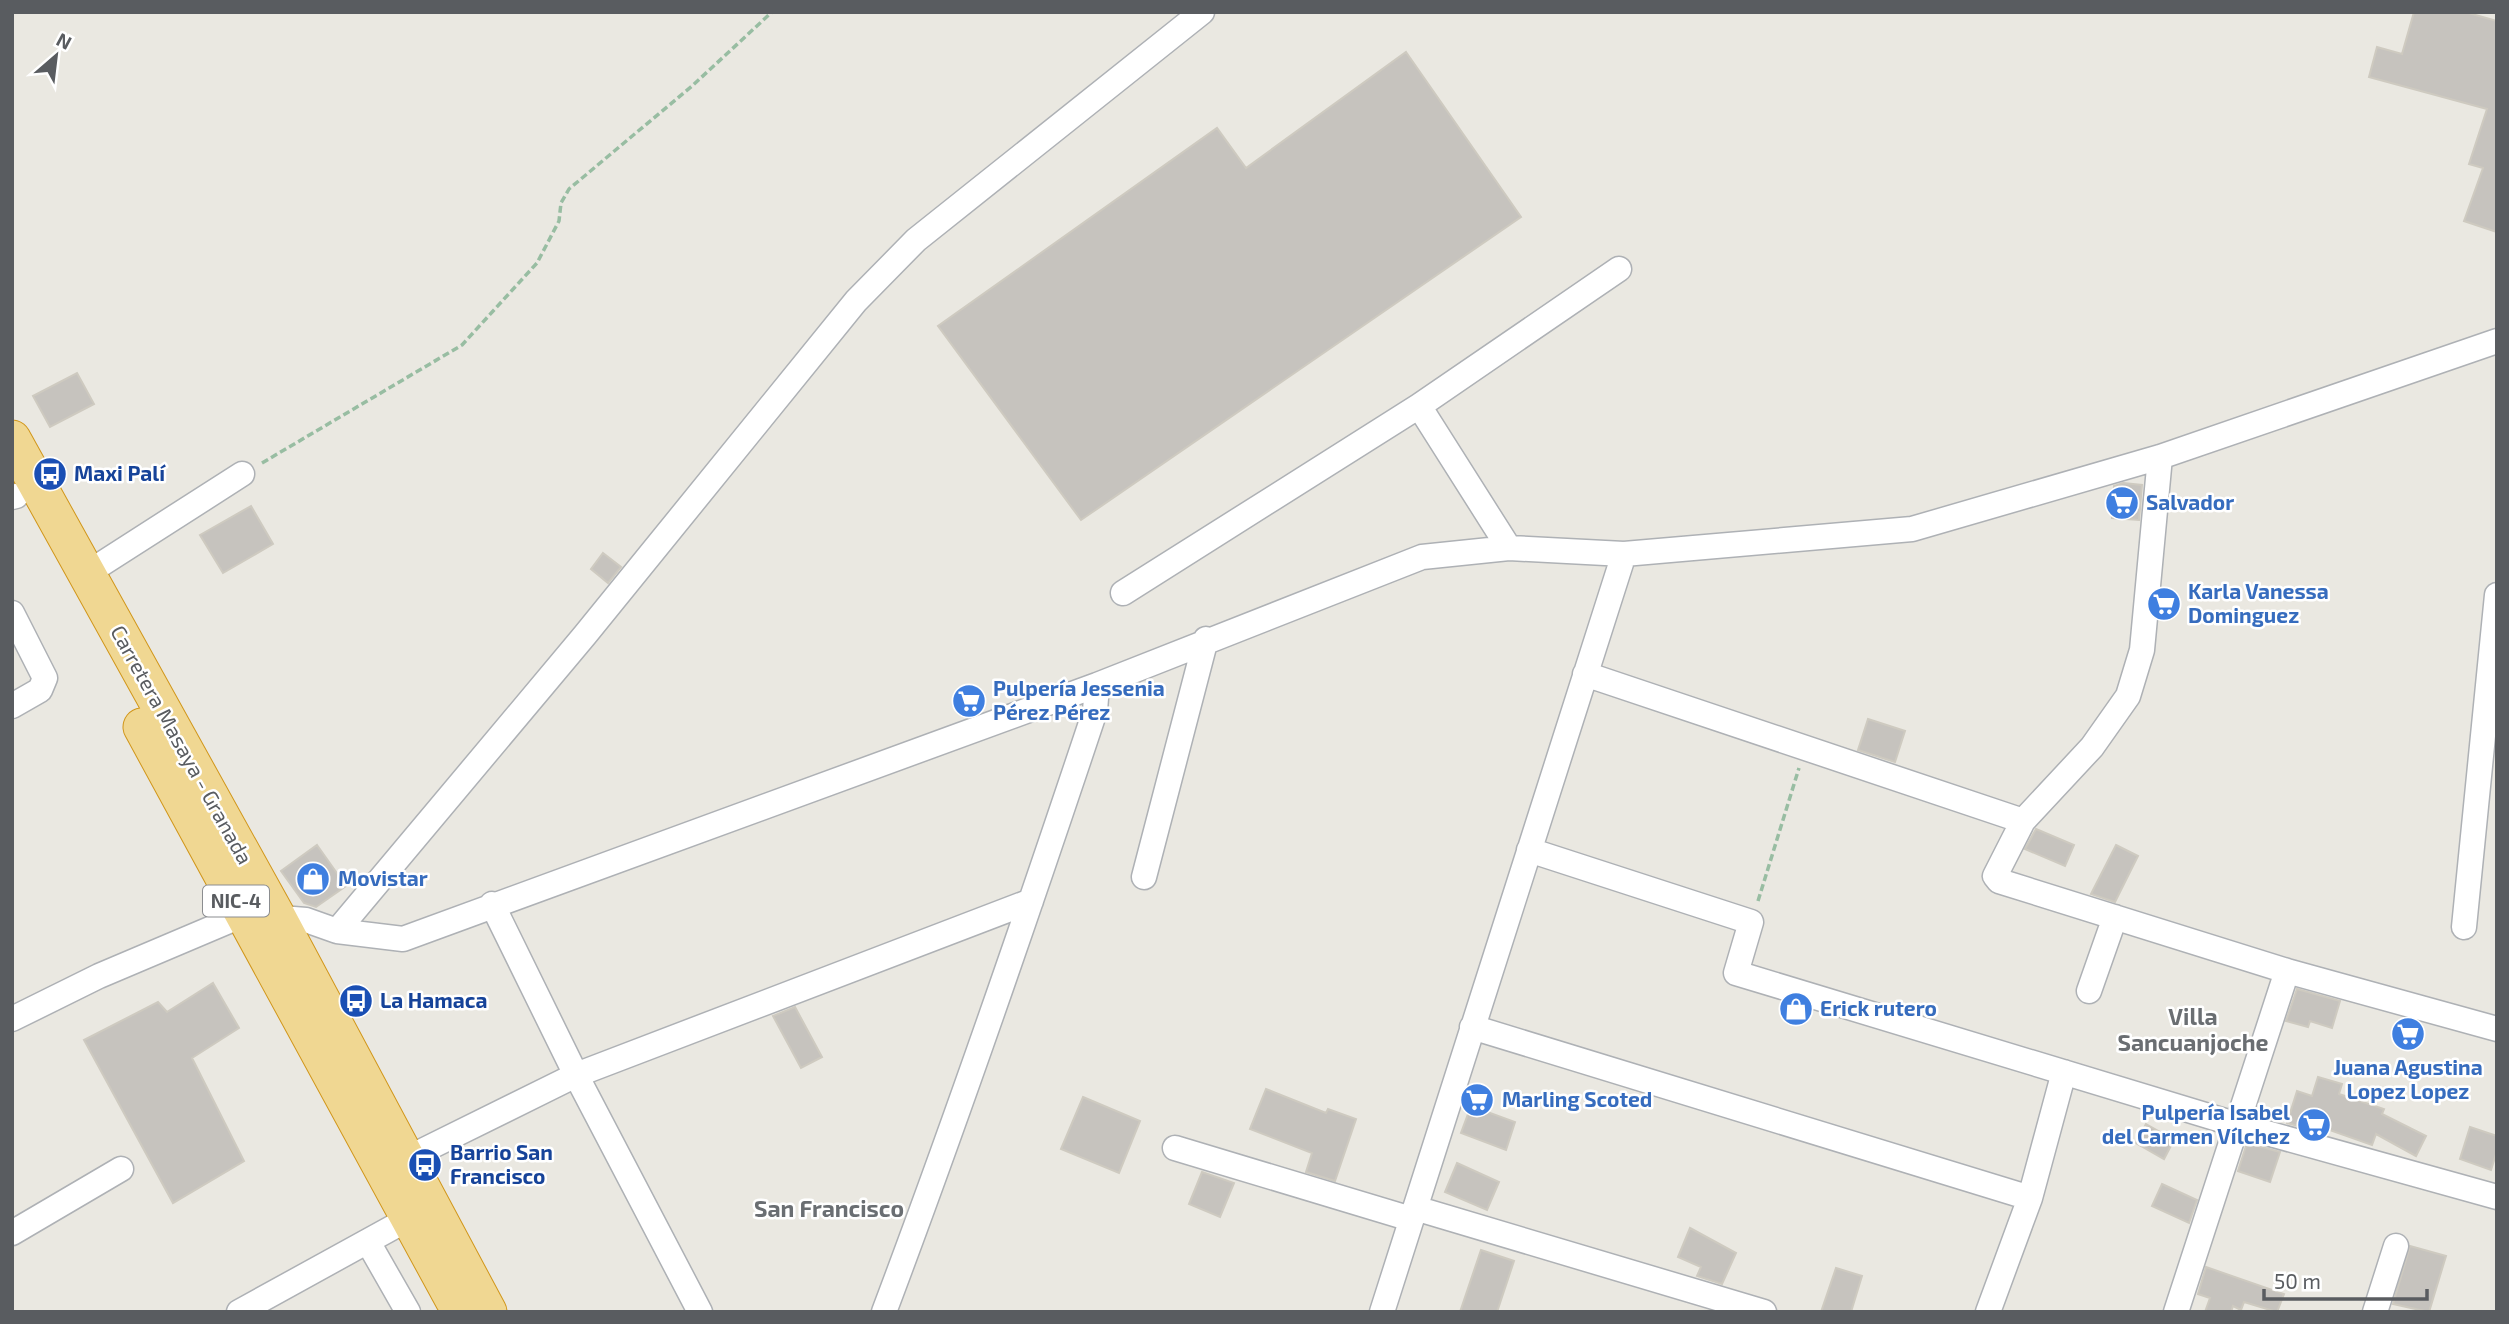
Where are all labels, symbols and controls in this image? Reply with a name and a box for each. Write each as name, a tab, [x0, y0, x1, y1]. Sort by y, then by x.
north arrow	[21, 21, 91, 91]
text: N	[53, 27, 76, 54]
bus stop icon: Maxi Palí	[31, 455, 69, 493]
place label: Maxi Palí	[74, 460, 166, 485]
supermarket icon: Salvador	[2103, 484, 2141, 522]
place label: Salvador	[2146, 489, 2234, 514]
place label: Karla Vanessa Dominguez	[2188, 578, 2329, 627]
supermarket icon: Karla Vanessa Dominguez	[2145, 585, 2183, 623]
street label: Carretera Masaya - Granada	[106, 621, 258, 868]
place label: Pulpería Jessenia Pérez Pérez	[993, 675, 1165, 724]
supermarket icon: Pulpería Jessenia Pérez Pérez	[950, 682, 988, 720]
shop icon: Movistar	[294, 860, 332, 898]
place label: Movistar	[338, 865, 428, 890]
road number: NIC-4	[203, 886, 269, 917]
bus stop icon: La Hamaca	[337, 982, 375, 1020]
place label: La Hamaca	[380, 987, 487, 1012]
shop icon: Erick rutero	[1777, 990, 1815, 1028]
place label: Erick rutero	[1820, 995, 1937, 1020]
district label: Villa Sancuanjoche	[2117, 1002, 2269, 1056]
supermarket icon: Juana Agustina Lopez Lopez	[2389, 1015, 2427, 1053]
place label: Juana Agustina Lopez Lopez	[2333, 1054, 2483, 1103]
supermarket icon: Marling Scoted	[1458, 1081, 1496, 1119]
place label: Marling Scoted	[1502, 1086, 1652, 1111]
place label: Pulpería Isabel del Carmen Vílchez	[2102, 1099, 2290, 1148]
supermarket icon: Pulpería Isabel del Carmen Vílchez	[2295, 1106, 2333, 1144]
place label: Barrio San Francisco	[450, 1139, 553, 1188]
bus stop icon: Barrio San Francisco	[406, 1146, 444, 1184]
district label: San Francisco	[754, 1194, 904, 1222]
scale bar	[2264, 1258, 2427, 1302]
text: 50 m	[2274, 1268, 2321, 1293]

